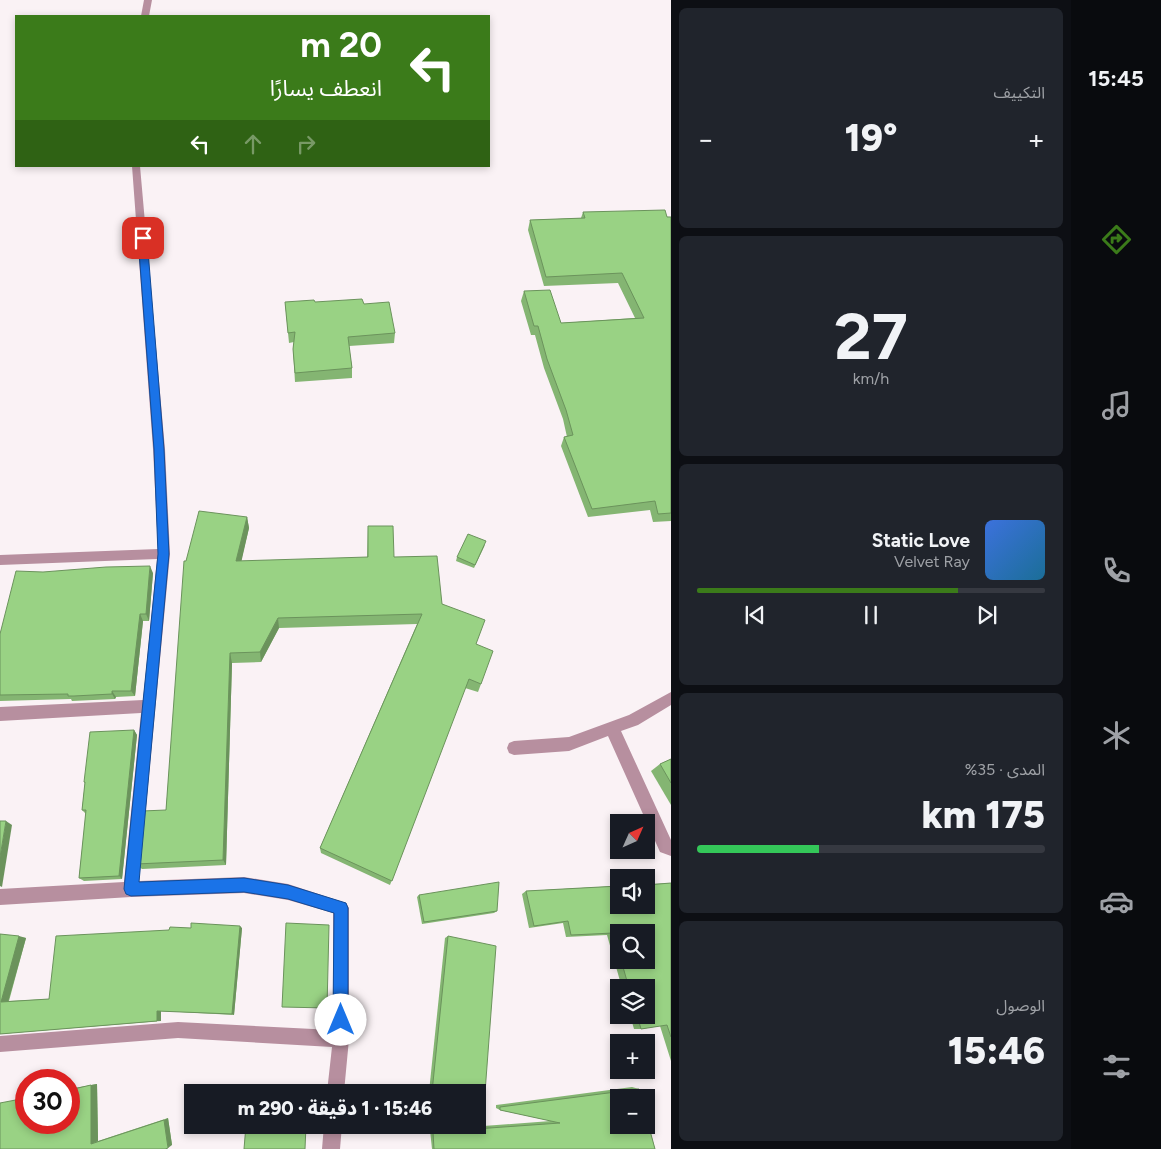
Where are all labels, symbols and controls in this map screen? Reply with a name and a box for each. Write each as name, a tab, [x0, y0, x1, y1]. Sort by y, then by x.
text: 20 m	[300, 24, 382, 66]
icon: left	[400, 35, 465, 100]
text: 15:45	[1088, 65, 1144, 92]
text: انعطف يسارًا	[270, 75, 382, 102]
text: التكييف	[993, 83, 1045, 102]
text: 19°	[844, 115, 898, 161]
text: −	[697, 122, 714, 156]
text: +	[1028, 122, 1045, 156]
icon: left	[186, 130, 214, 158]
icon: ahead	[239, 130, 267, 158]
icon: right	[292, 130, 320, 158]
pin	[122, 217, 164, 259]
icon: directions	[1099, 222, 1134, 257]
icon: arrive	[129, 224, 157, 252]
text: 27	[834, 297, 908, 375]
text: km/h	[853, 369, 889, 388]
icon: music	[1099, 388, 1134, 423]
text: Static Love	[872, 529, 970, 552]
text: Velvet Ray	[894, 552, 970, 571]
icon: phone	[1099, 553, 1134, 588]
icon: previous	[741, 601, 769, 629]
icon: pause	[857, 601, 885, 629]
icon: next	[973, 601, 1001, 629]
icon: climate	[1099, 718, 1134, 753]
text: المدى · 35%	[965, 760, 1045, 779]
text: 175 km	[921, 792, 1045, 838]
north arrow	[610, 814, 655, 859]
map controls	[610, 814, 655, 1134]
button: sound	[610, 869, 655, 914]
icon: car	[1099, 884, 1134, 919]
button: search	[610, 924, 655, 969]
button: layers	[610, 979, 655, 1024]
position arrow	[314, 993, 366, 1045]
text: الوصول	[996, 996, 1045, 1015]
text: 15:46	[948, 1028, 1045, 1074]
button: +	[610, 1034, 655, 1079]
icon: filters	[1099, 1049, 1134, 1084]
speed limit sign: 30	[15, 1069, 80, 1134]
button: −	[610, 1089, 655, 1134]
text: 15:46 · 1 دقيقة · 290 m	[238, 1097, 432, 1120]

